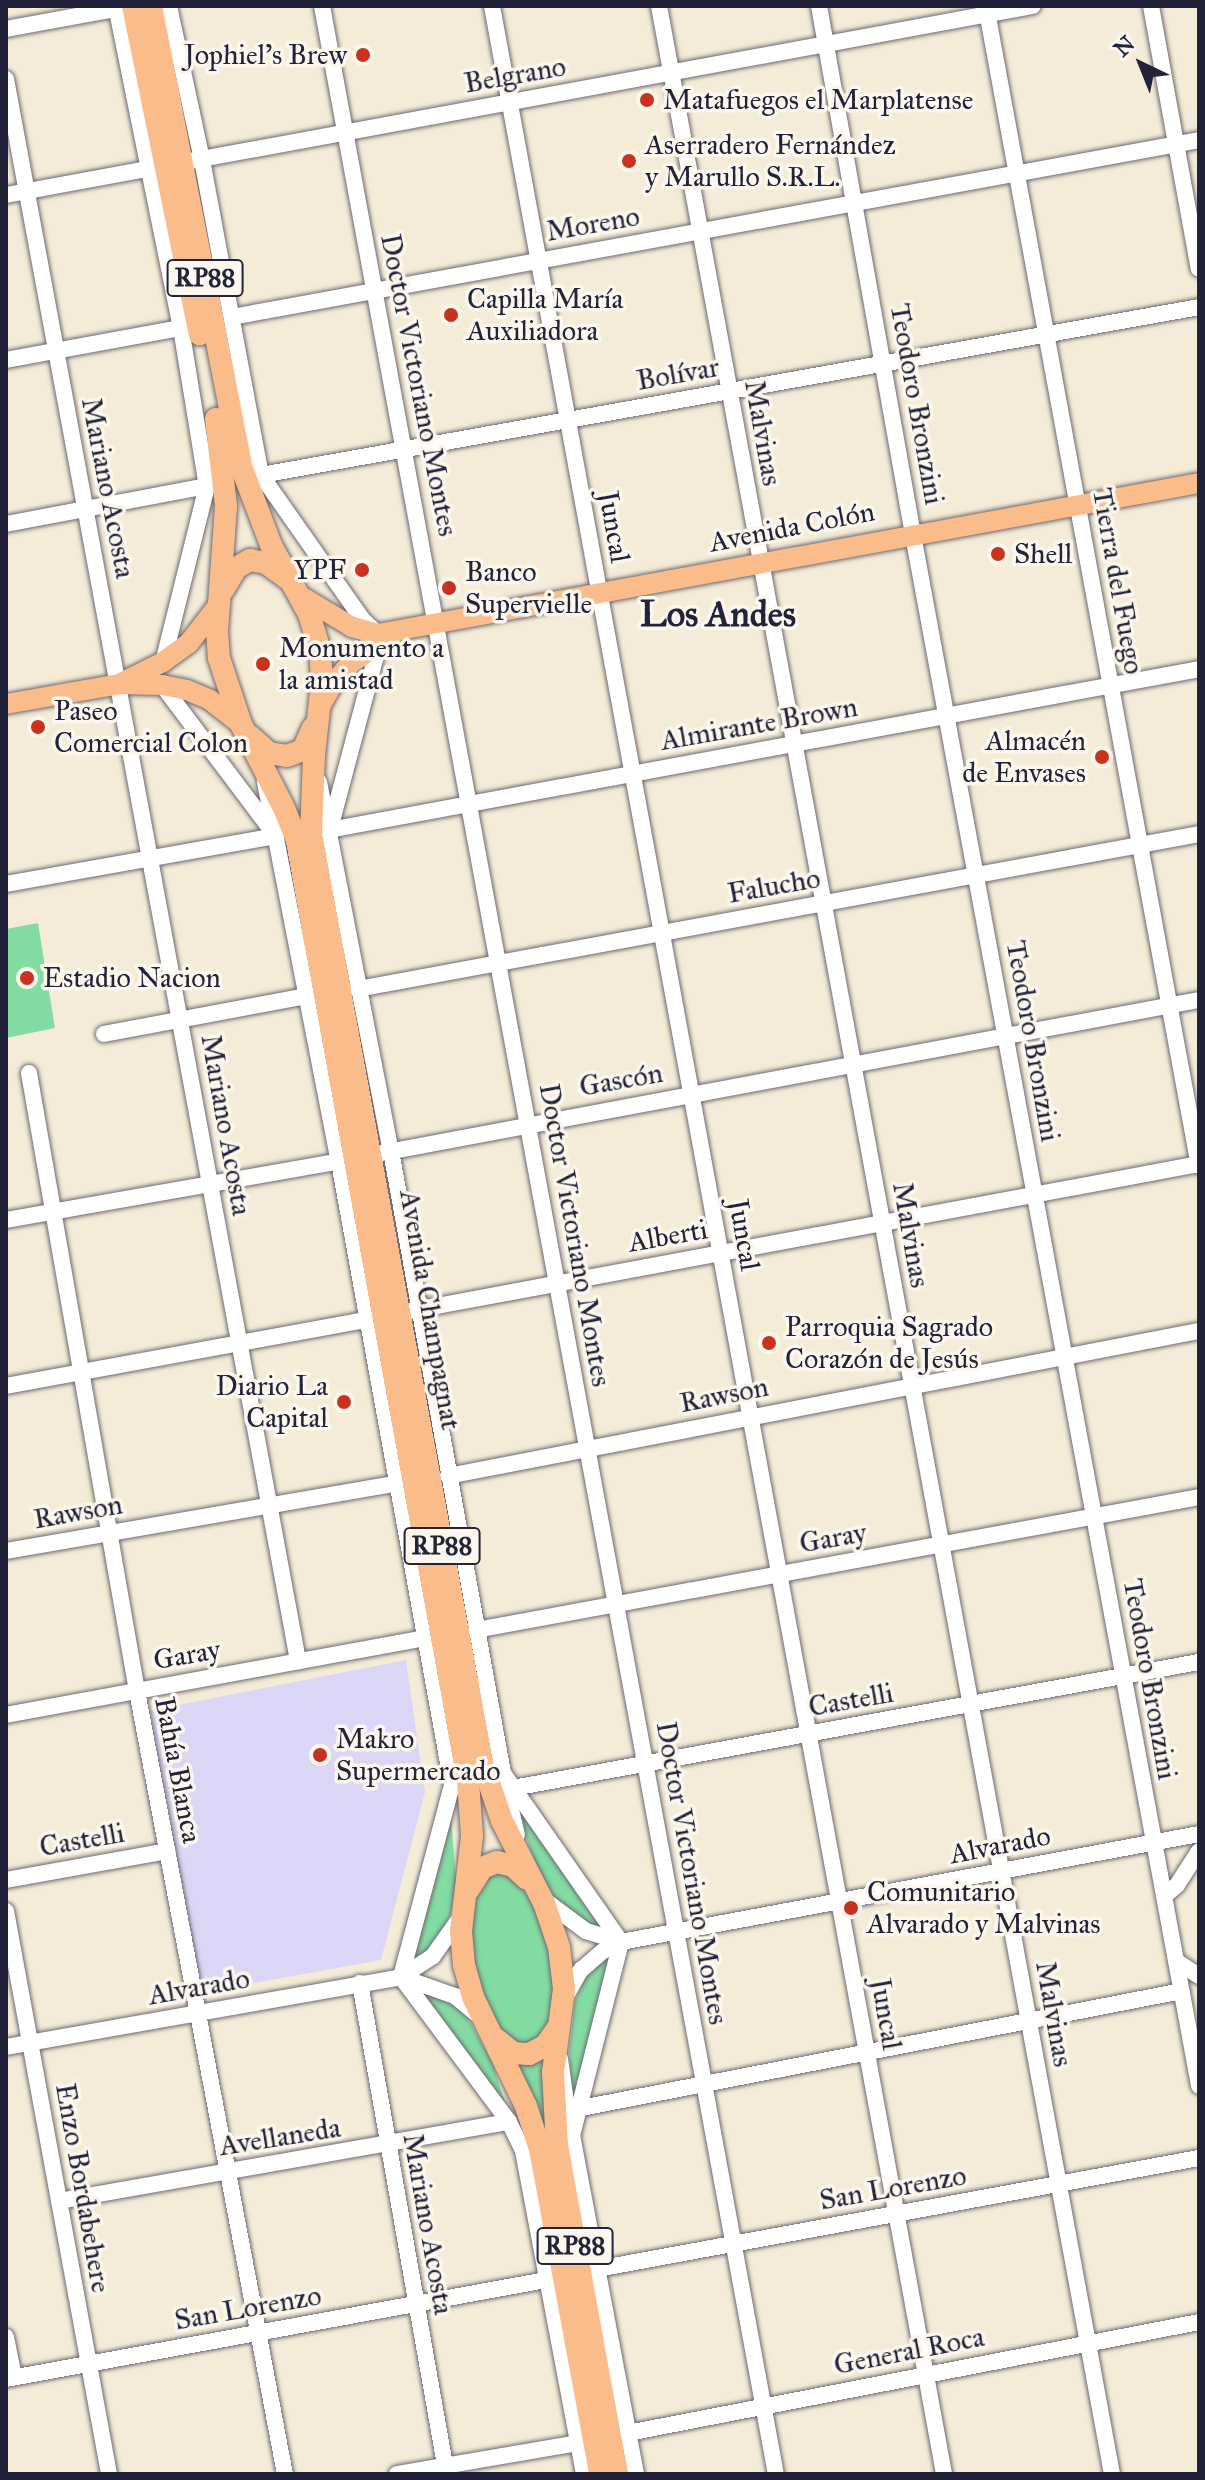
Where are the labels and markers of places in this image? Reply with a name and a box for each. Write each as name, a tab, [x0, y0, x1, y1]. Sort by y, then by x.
place label: Jophiel's Brew	[184, 38, 347, 72]
marker: Jophiel's Brew	[354, 46, 372, 64]
place label: Matafuegos el Marplatense	[663, 83, 973, 117]
marker: Matafuegos el Marplatense	[638, 91, 656, 109]
place label: Aserradero Fernández y Marullo S.R.L.	[645, 128, 896, 194]
marker: Aserradero Fernández y Marullo S.R.L.	[620, 152, 638, 170]
place label: Capilla María Auxiliadora	[467, 282, 623, 348]
marker: Capilla María Auxiliadora	[442, 306, 460, 324]
place label: Shell	[1014, 537, 1072, 571]
marker: Shell	[989, 545, 1007, 563]
place label: YPF	[294, 553, 346, 587]
place label: Banco Supervielle	[465, 555, 592, 621]
marker: YPF	[353, 561, 371, 579]
marker: Banco Supervielle	[440, 579, 458, 597]
place label: Monumento a la amistad	[279, 631, 444, 697]
marker: Monumento a la amistad	[254, 655, 272, 673]
place label: Paseo Comercial Colon	[54, 694, 248, 760]
marker: Paseo Comercial Colon	[29, 718, 47, 736]
place label: Almacén de Envases	[962, 724, 1086, 790]
marker: Almacén de Envases	[1093, 748, 1111, 766]
place label: Estadio Nacion	[43, 961, 221, 995]
marker: Estadio Nacion	[18, 969, 36, 987]
place label: Parroquia Sagrado Corazón de Jesús	[785, 1310, 993, 1376]
marker: Parroquia Sagrado Corazón de Jesús	[760, 1334, 778, 1352]
place label: Diario La Capital	[215, 1369, 328, 1435]
marker: Diario La Capital	[335, 1393, 353, 1411]
place label: Makro Supermercado	[336, 1722, 501, 1788]
marker: Makro Supermercado	[311, 1746, 329, 1764]
place label: Comunitario Alvarado y Malvinas	[867, 1875, 1101, 1941]
marker: Comunitario Alvarado y Malvinas	[842, 1899, 860, 1917]

